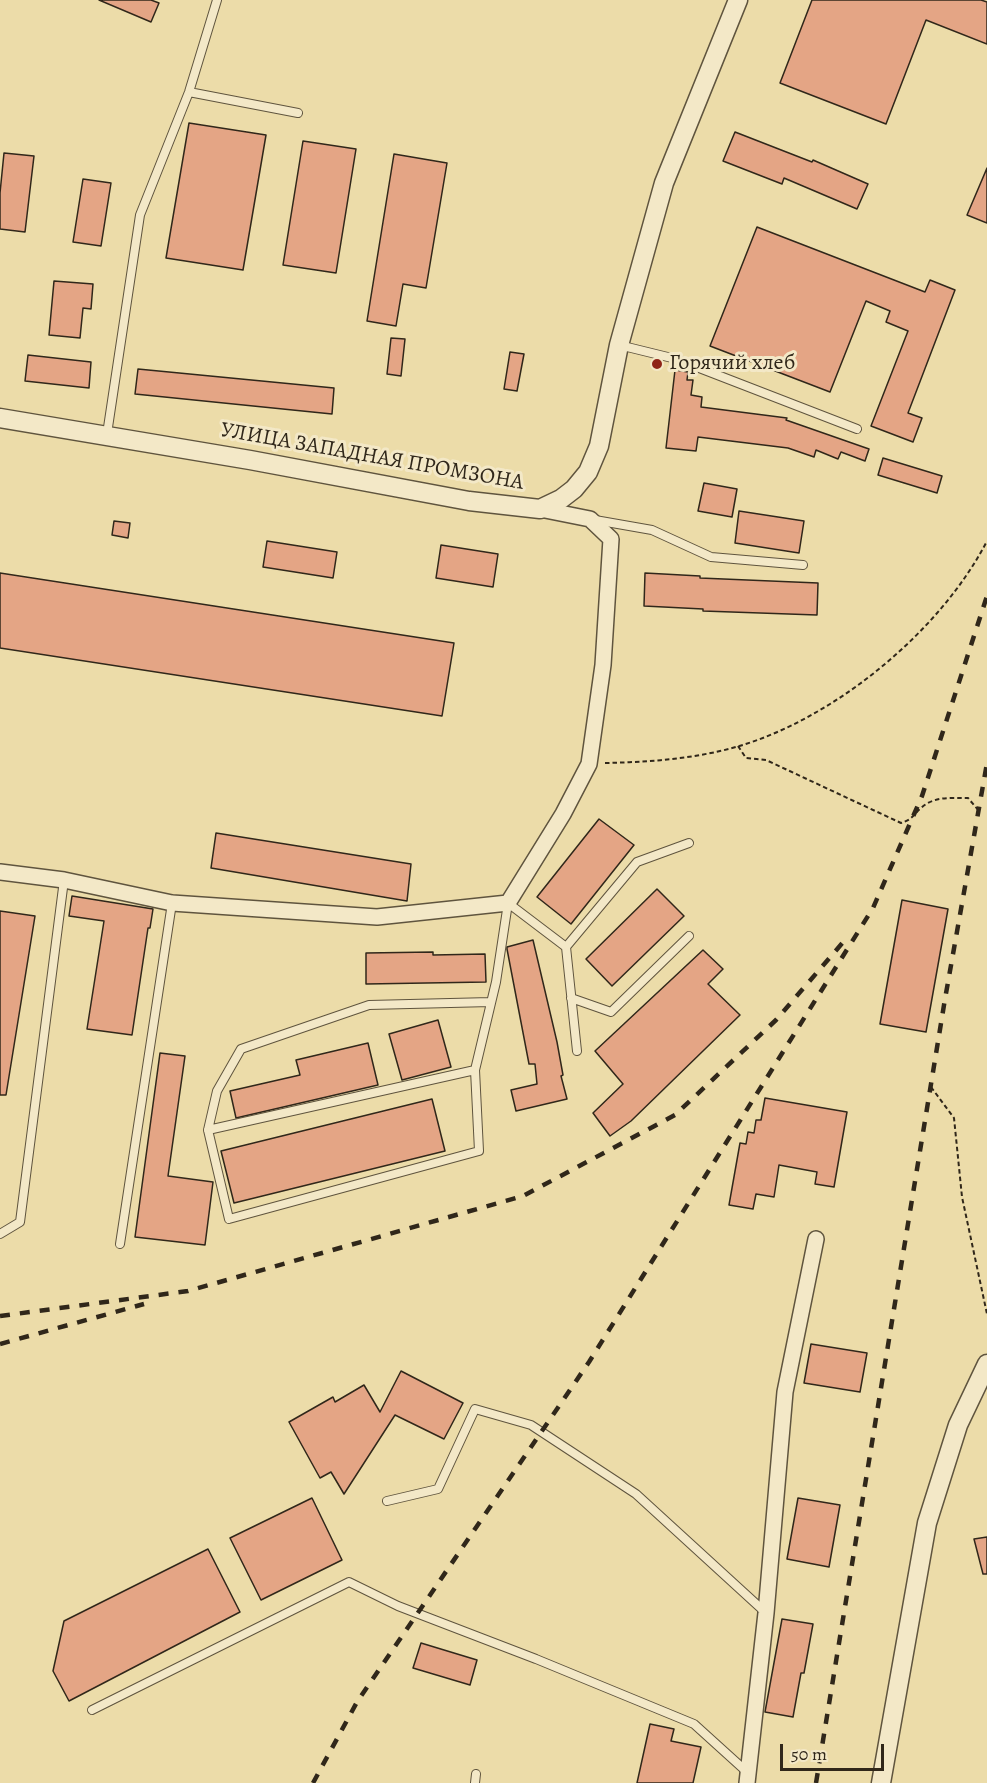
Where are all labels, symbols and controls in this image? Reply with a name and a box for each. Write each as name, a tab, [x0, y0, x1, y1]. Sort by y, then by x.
place label: Горячий хлеб	[669, 351, 795, 377]
marker: Горячий хлеб	[650, 357, 664, 371]
street label: УЛИЦА ЗАПАДНАЯ ПРОМЗОНА	[218, 417, 526, 497]
scale bar	[783, 1732, 886, 1770]
text: 50 m	[791, 1742, 827, 1766]

